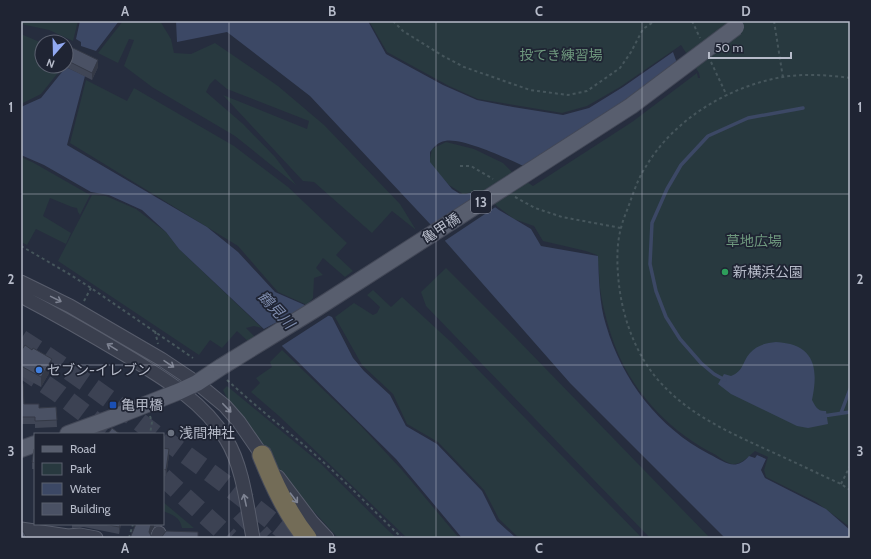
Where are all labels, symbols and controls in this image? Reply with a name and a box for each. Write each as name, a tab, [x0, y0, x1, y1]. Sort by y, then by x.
text: A	[121, 3, 130, 19]
text: B	[328, 3, 336, 19]
text: C	[535, 3, 543, 19]
text: D	[741, 3, 751, 19]
north arrow	[34, 34, 74, 74]
scale bar	[709, 34, 791, 60]
text: 50 m	[715, 40, 743, 55]
park label: 投てき練習場	[519, 46, 603, 64]
text: N	[45, 55, 57, 71]
text: 1	[9, 99, 13, 115]
text: 1	[858, 99, 862, 115]
road number: 13	[471, 191, 491, 213]
street label: 亀甲橋	[418, 209, 464, 247]
park label: 草地広場	[726, 232, 782, 250]
place label: 新横浜公園	[733, 263, 803, 281]
marker: 新横浜公園	[720, 267, 730, 277]
text: 2	[8, 271, 15, 287]
text: 2	[857, 271, 864, 287]
water label: 鶴見川	[254, 287, 299, 334]
one-way arrow	[50, 296, 62, 303]
one-way arrow	[106, 343, 118, 351]
one-way arrow	[163, 360, 174, 368]
place label: セブン-イレブン	[47, 361, 151, 379]
marker: セブン-イレブン	[34, 365, 44, 375]
place label: 亀甲橋	[121, 396, 163, 414]
marker: 亀甲橋	[108, 400, 118, 410]
one-way arrow	[222, 403, 231, 414]
place label: 浅間神社	[179, 424, 235, 442]
marker: 浅間神社	[166, 428, 176, 438]
legend	[34, 433, 164, 525]
text: Road	[70, 441, 96, 456]
text: 3	[7, 443, 15, 459]
text: 3	[856, 443, 864, 459]
text: Park	[70, 461, 92, 476]
text: Water	[70, 481, 101, 496]
one-way arrow	[290, 492, 298, 503]
one-way arrow	[241, 494, 249, 507]
text: Building	[70, 501, 112, 516]
text: A	[121, 540, 130, 556]
text: B	[328, 540, 336, 556]
text: C	[535, 540, 543, 556]
text: D	[741, 540, 751, 556]

